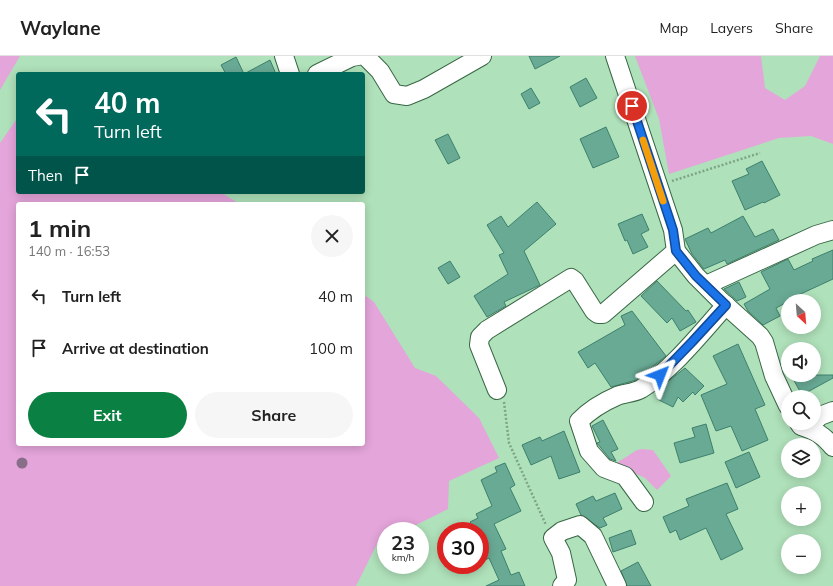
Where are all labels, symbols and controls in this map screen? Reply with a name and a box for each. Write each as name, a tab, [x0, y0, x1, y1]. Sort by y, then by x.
text: Waylane	[20, 16, 101, 40]
text: Map	[659, 19, 688, 37]
text: Layers	[710, 19, 753, 37]
text: Share	[775, 19, 813, 37]
text: 40 m	[94, 85, 160, 120]
icon: left	[28, 88, 80, 140]
pin	[615, 89, 649, 123]
icon: arrive	[621, 95, 643, 117]
text: Turn left	[94, 120, 162, 143]
icon: arrive	[71, 164, 93, 186]
text: Then	[28, 166, 63, 185]
text: 1 min	[28, 213, 91, 243]
button: close	[311, 215, 353, 257]
text: 140 m · 16:53	[28, 243, 110, 259]
icon: left	[28, 285, 50, 307]
text: Turn left	[62, 287, 121, 306]
text: 40 m	[318, 287, 353, 306]
north arrow	[781, 294, 821, 334]
map controls	[781, 294, 821, 574]
icon: arrive	[28, 337, 50, 359]
text: Arrive at destination	[62, 339, 209, 358]
text: 100 m	[309, 339, 353, 358]
button: sound	[781, 342, 821, 382]
position arrow	[639, 354, 681, 396]
button: search	[781, 390, 821, 430]
button: Exit	[28, 392, 187, 438]
button: Share	[195, 392, 353, 438]
button: layers	[781, 438, 821, 478]
button: +	[781, 486, 821, 526]
speed limit sign: 30	[437, 522, 489, 574]
text: 23	[391, 530, 415, 555]
button: −	[781, 534, 821, 574]
text: km/h	[392, 551, 414, 564]

